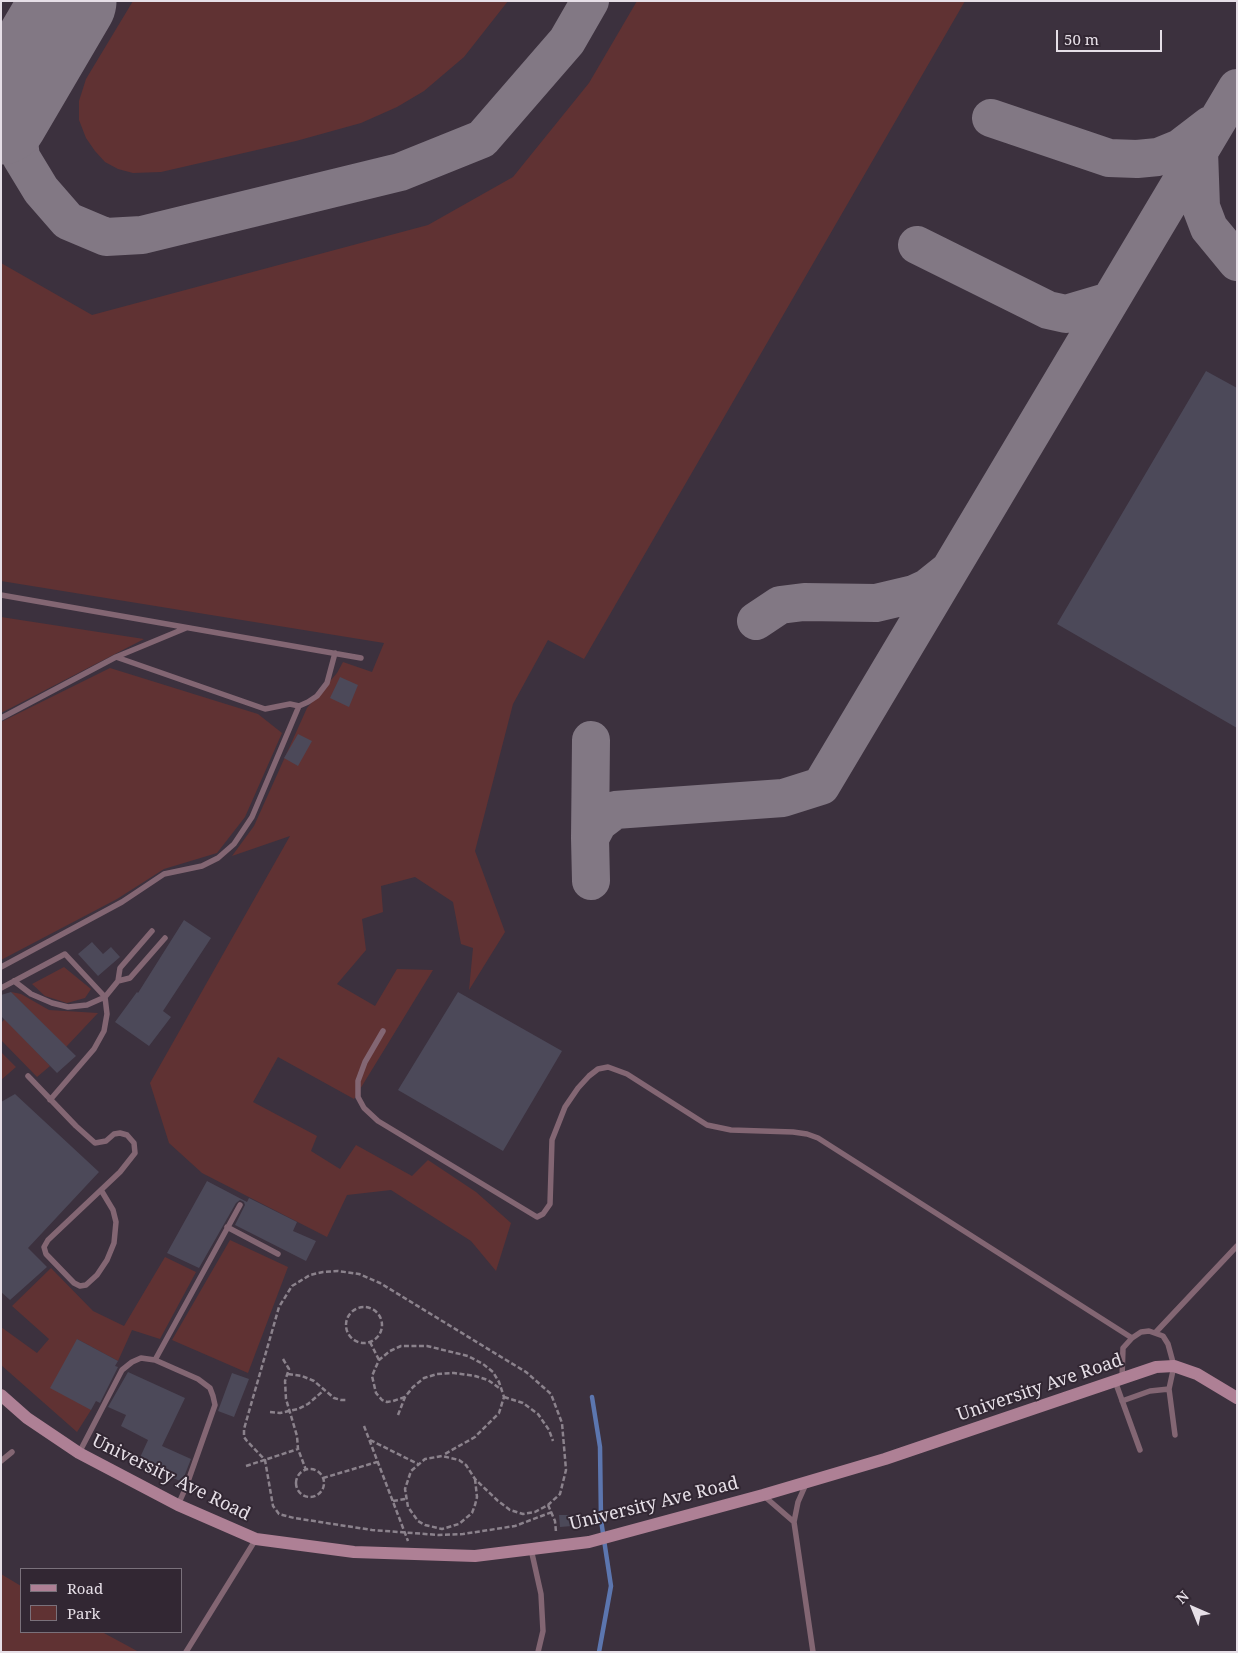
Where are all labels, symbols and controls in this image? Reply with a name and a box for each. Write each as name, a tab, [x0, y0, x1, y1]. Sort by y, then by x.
scale bar	[1058, 20, 1164, 52]
text: 50 m	[1064, 29, 1099, 49]
street label: University Ave Road	[954, 1350, 1126, 1426]
street label: University Ave Road	[88, 1430, 254, 1526]
street label: University Ave Road	[567, 1473, 741, 1535]
legend	[20, 1568, 182, 1633]
text: Road	[67, 1578, 103, 1598]
north arrow	[1168, 1583, 1218, 1633]
text: N	[1172, 1586, 1193, 1608]
text: Park	[67, 1603, 100, 1623]

